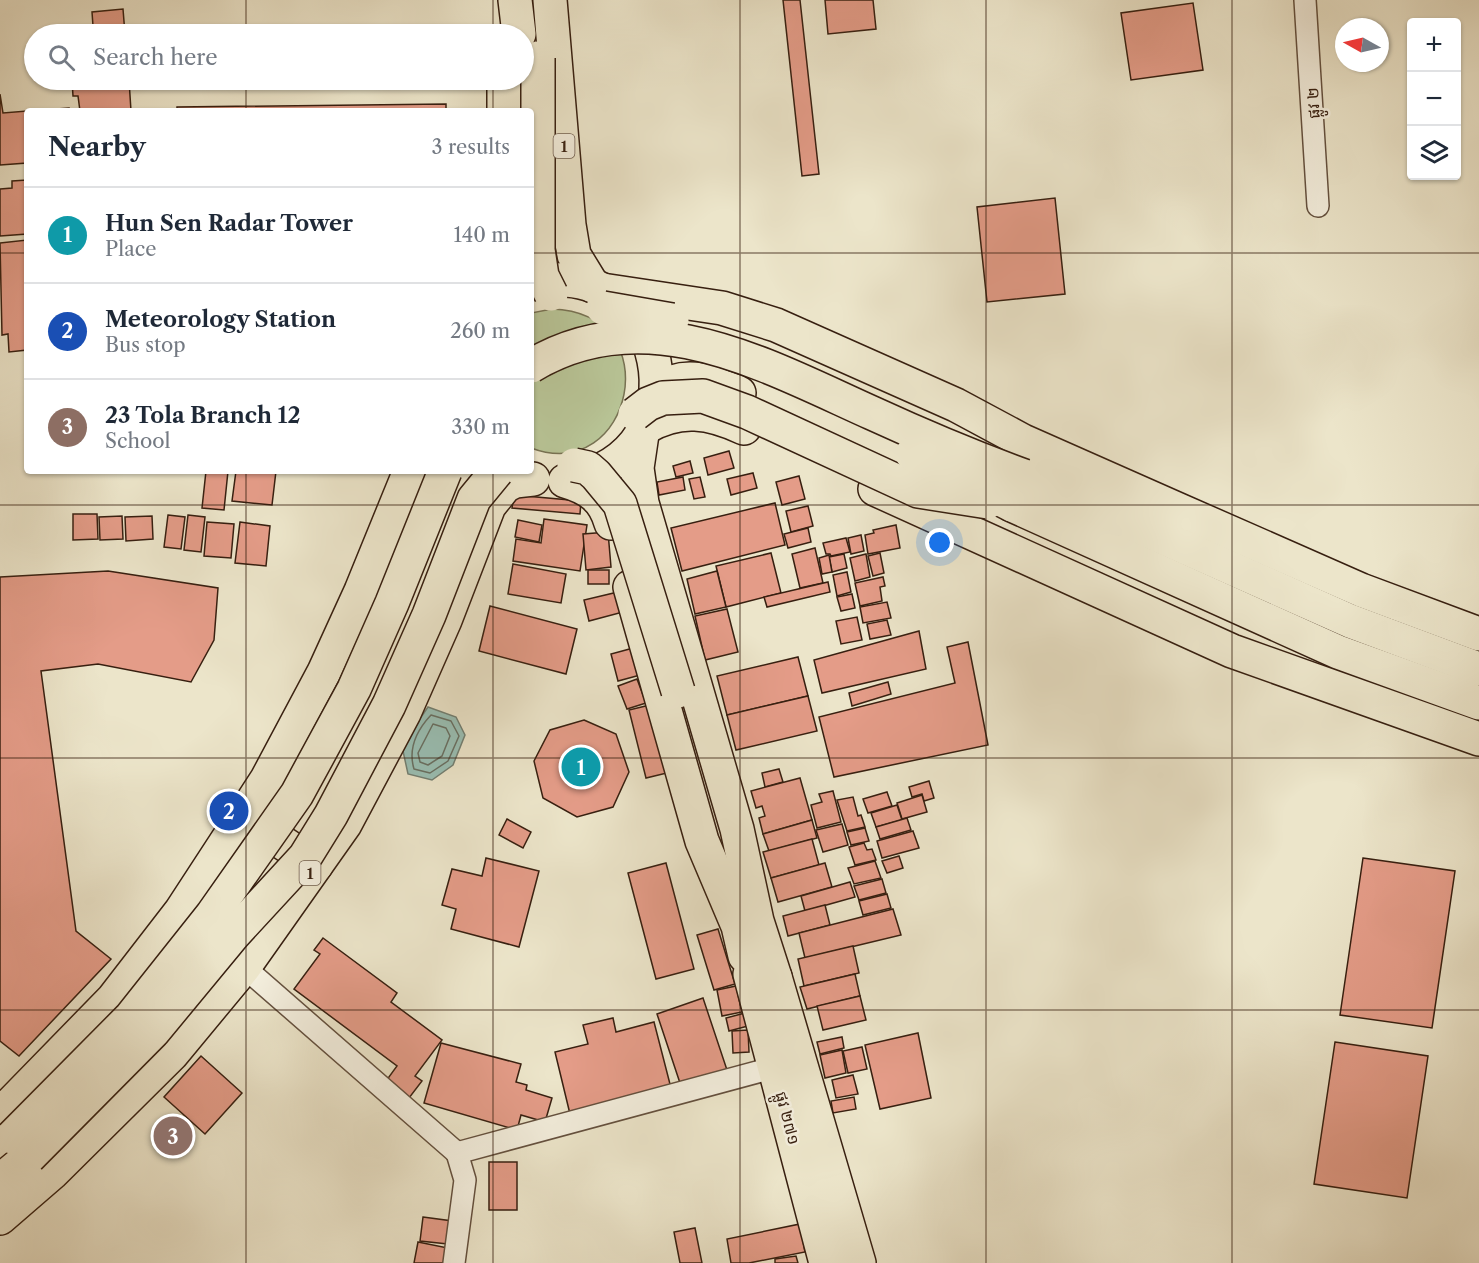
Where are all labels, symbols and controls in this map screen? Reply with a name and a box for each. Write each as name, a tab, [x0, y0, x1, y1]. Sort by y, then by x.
north arrow	[1335, 18, 1389, 72]
map controls	[1407, 18, 1461, 180]
button: +	[1407, 18, 1461, 72]
search box	[24, 24, 534, 90]
icon: search	[45, 41, 78, 74]
text: Search here	[93, 44, 218, 71]
button: −	[1407, 72, 1461, 126]
street label: ផ្លូវ ២	[1302, 86, 1329, 119]
button: layers	[1407, 126, 1461, 180]
text: Nearby	[48, 131, 146, 163]
road number: 1	[554, 134, 574, 158]
text: 3 results	[432, 135, 510, 159]
text: Hun Sen Radar Tower	[105, 210, 353, 237]
text: 1	[63, 223, 72, 247]
text: 140 m	[453, 223, 510, 247]
text: Place	[105, 237, 156, 261]
text: Meteorology Station	[105, 306, 336, 333]
text: 2	[62, 319, 73, 343]
text: 260 m	[450, 319, 510, 343]
text: Bus stop	[105, 333, 186, 357]
text: 23 Tola Branch 12	[105, 402, 300, 429]
text: 3	[62, 415, 73, 439]
text: 330 m	[451, 415, 510, 439]
text: School	[105, 429, 170, 453]
your location	[925, 528, 954, 557]
pin: 1	[562, 744, 600, 789]
pin: 2	[210, 788, 248, 834]
road number: 1	[300, 861, 320, 885]
street label: ផ្លូវ ២៧១	[767, 1089, 805, 1148]
pin: 3	[154, 1114, 192, 1158]

